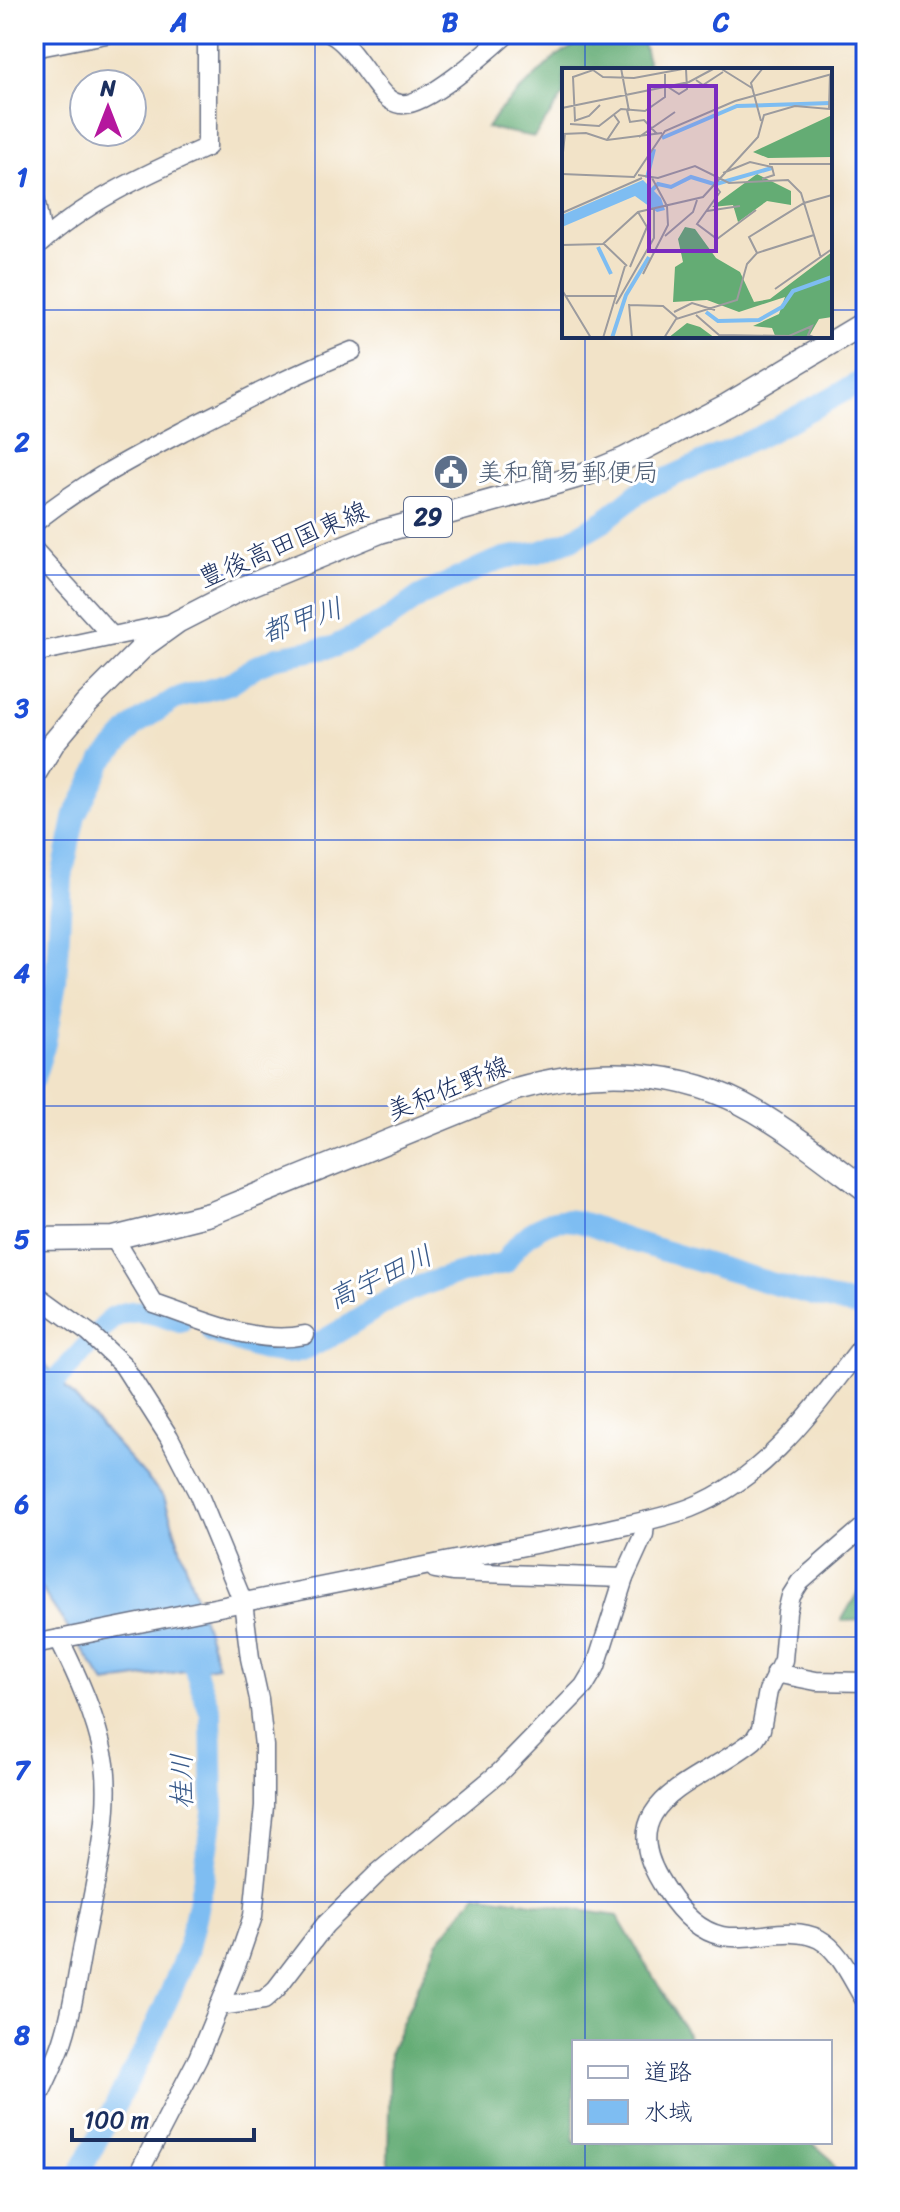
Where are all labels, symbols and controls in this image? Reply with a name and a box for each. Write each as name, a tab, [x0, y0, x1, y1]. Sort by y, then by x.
text: A	[169, 0, 188, 45]
text: B	[442, 0, 459, 45]
text: C	[712, 0, 730, 45]
north arrow	[68, 68, 148, 148]
inset map	[562, 68, 832, 338]
text: N	[99, 69, 116, 108]
text: 1	[16, 154, 28, 200]
text: 2	[13, 419, 30, 465]
place label: 美和簡易郵便局	[477, 449, 659, 495]
public building icon: 美和簡易郵便局	[432, 453, 470, 491]
street label: 豊後高田国東線	[190, 487, 376, 601]
road number: 29	[404, 497, 452, 537]
water label: 都甲川	[254, 583, 350, 657]
text: 3	[14, 685, 30, 731]
text: 4	[14, 950, 30, 996]
street label: 美和佐野線	[379, 1042, 517, 1134]
text: 5	[14, 1216, 30, 1262]
water label: 高宇田川	[319, 1231, 441, 1323]
text: 6	[14, 1481, 30, 1527]
text: 7	[15, 1747, 32, 1793]
water label: 桂川	[157, 1753, 206, 1809]
text: 8	[13, 2012, 30, 2058]
legend	[572, 2040, 832, 2144]
text: 道路	[644, 2051, 692, 2093]
text: 水域	[644, 2091, 692, 2133]
scale bar	[72, 2092, 254, 2142]
text: 100 m	[84, 2099, 149, 2141]

